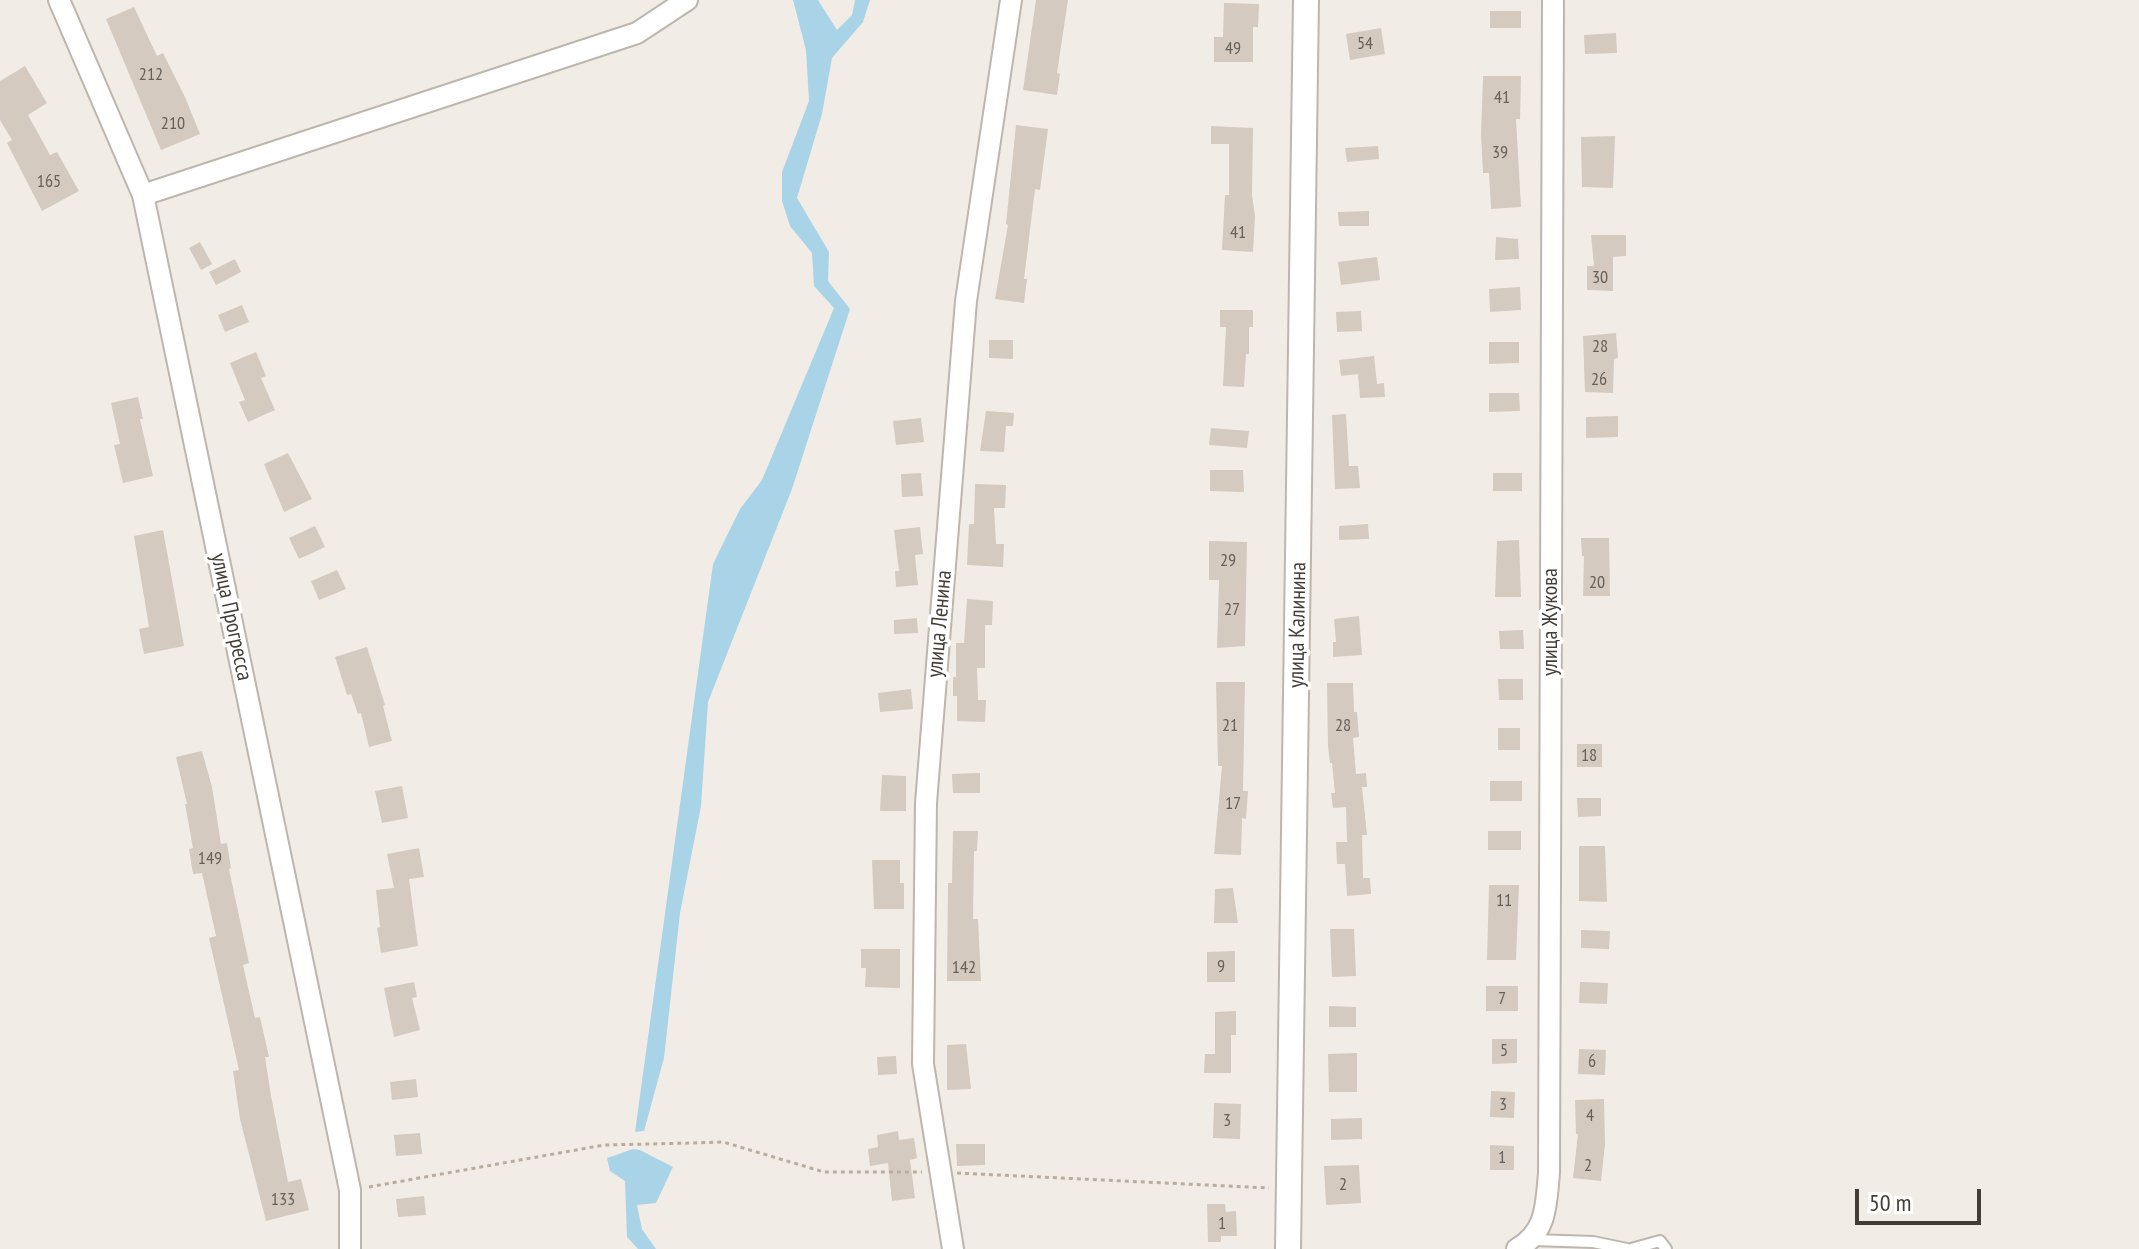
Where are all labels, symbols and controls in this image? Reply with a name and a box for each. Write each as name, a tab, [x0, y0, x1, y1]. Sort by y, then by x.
house number: 54	[1357, 33, 1373, 55]
house number: 49	[1225, 38, 1241, 60]
house number: 212	[139, 64, 163, 86]
house number: 41	[1494, 87, 1510, 109]
house number: 210	[161, 113, 185, 135]
house number: 39	[1492, 142, 1508, 164]
house number: 165	[37, 171, 61, 193]
house number: 41	[1230, 222, 1246, 244]
house number: 30	[1592, 267, 1608, 289]
house number: 28	[1592, 336, 1608, 358]
house number: 26	[1591, 369, 1607, 391]
house number: 29	[1220, 550, 1236, 572]
street label: улица Прогресса	[205, 551, 257, 683]
street label: улица Калинина	[1284, 562, 1312, 688]
street label: улица Жукова	[1538, 568, 1564, 676]
street label: улица Ленина	[922, 569, 958, 679]
house number: 20	[1589, 572, 1605, 594]
house number: 27	[1224, 599, 1240, 621]
house number: 21	[1222, 715, 1238, 737]
house number: 28	[1335, 715, 1351, 737]
house number: 18	[1581, 745, 1597, 767]
house number: 17	[1225, 793, 1241, 815]
house number: 149	[198, 848, 222, 870]
house number: 11	[1496, 890, 1512, 912]
house number: 9	[1217, 956, 1225, 978]
house number: 142	[952, 957, 976, 979]
house number: 7	[1498, 988, 1506, 1010]
house number: 5	[1500, 1040, 1508, 1062]
house number: 6	[1588, 1051, 1596, 1073]
house number: 3	[1499, 1094, 1507, 1116]
house number: 4	[1586, 1105, 1594, 1127]
house number: 3	[1223, 1110, 1231, 1132]
house number: 1	[1498, 1147, 1506, 1169]
house number: 2	[1584, 1155, 1592, 1177]
scale bar	[1859, 1173, 1985, 1223]
house number: 2	[1339, 1174, 1347, 1196]
text: 50 m	[1869, 1187, 1911, 1218]
house number: 133	[271, 1189, 295, 1211]
house number: 1	[1218, 1213, 1226, 1235]

